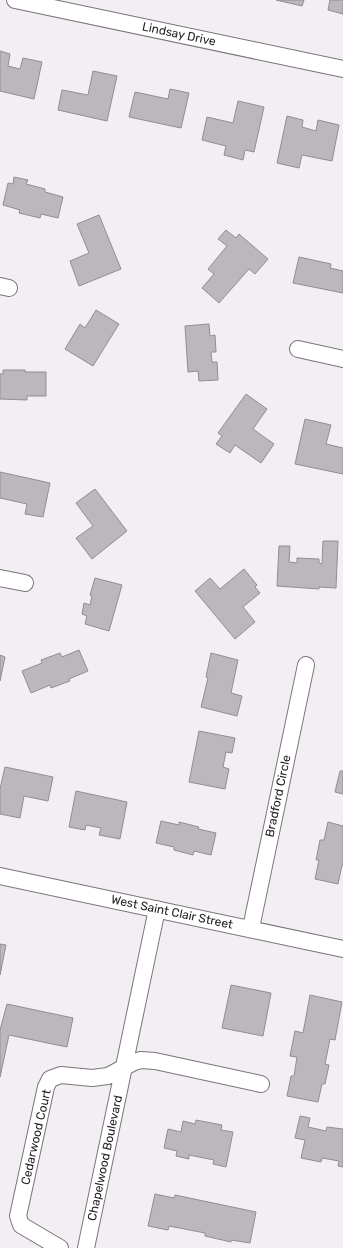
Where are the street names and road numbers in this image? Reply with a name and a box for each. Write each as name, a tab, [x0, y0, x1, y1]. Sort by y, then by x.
street label: Lindsay Drive	[141, 19, 217, 49]
street label: Bradford Circle	[262, 753, 294, 838]
street label: West Saint Clair Street	[110, 892, 234, 932]
street label: Cedarwood Court	[18, 1088, 54, 1186]
street label: Chapelwood Boulevard	[85, 1094, 125, 1222]

